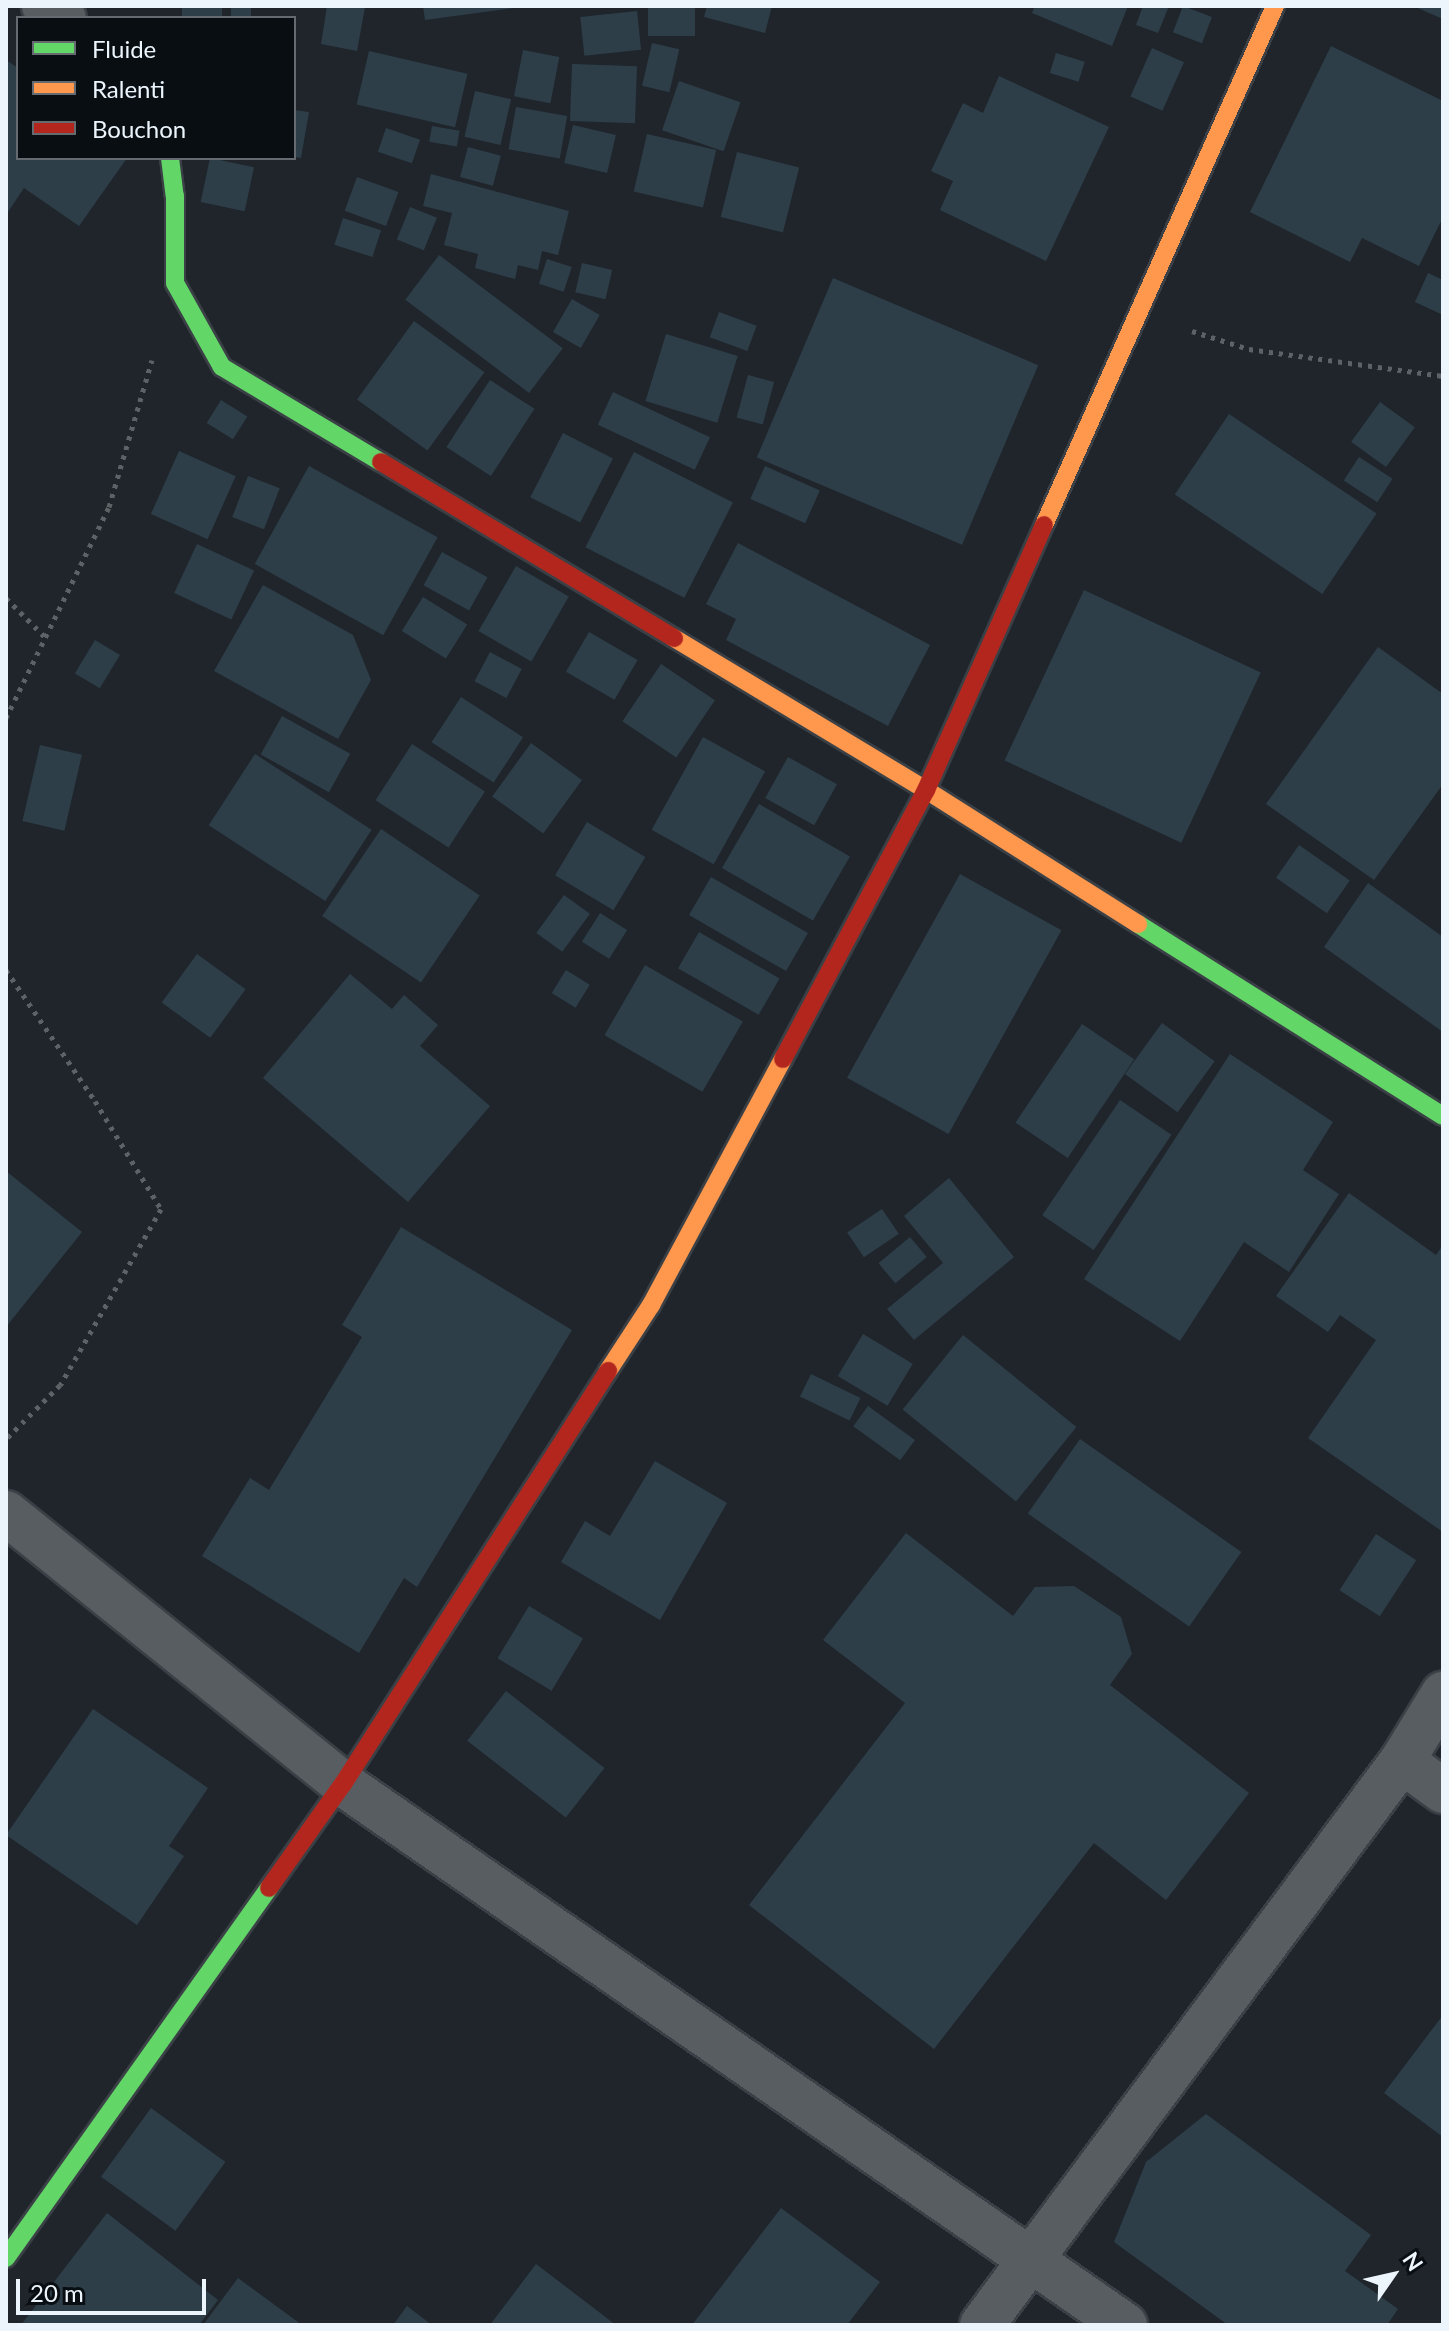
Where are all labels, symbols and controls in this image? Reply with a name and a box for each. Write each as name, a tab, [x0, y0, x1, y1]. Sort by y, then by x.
legend	[16, 16, 296, 160]
text: Fluide	[92, 34, 156, 63]
text: Ralenti	[92, 74, 165, 103]
text: Bouchon	[92, 114, 186, 143]
north arrow	[1353, 2235, 1433, 2315]
text: N	[1397, 2247, 1429, 2276]
scale bar	[20, 2263, 210, 2313]
text: 20 m	[30, 2278, 84, 2307]

